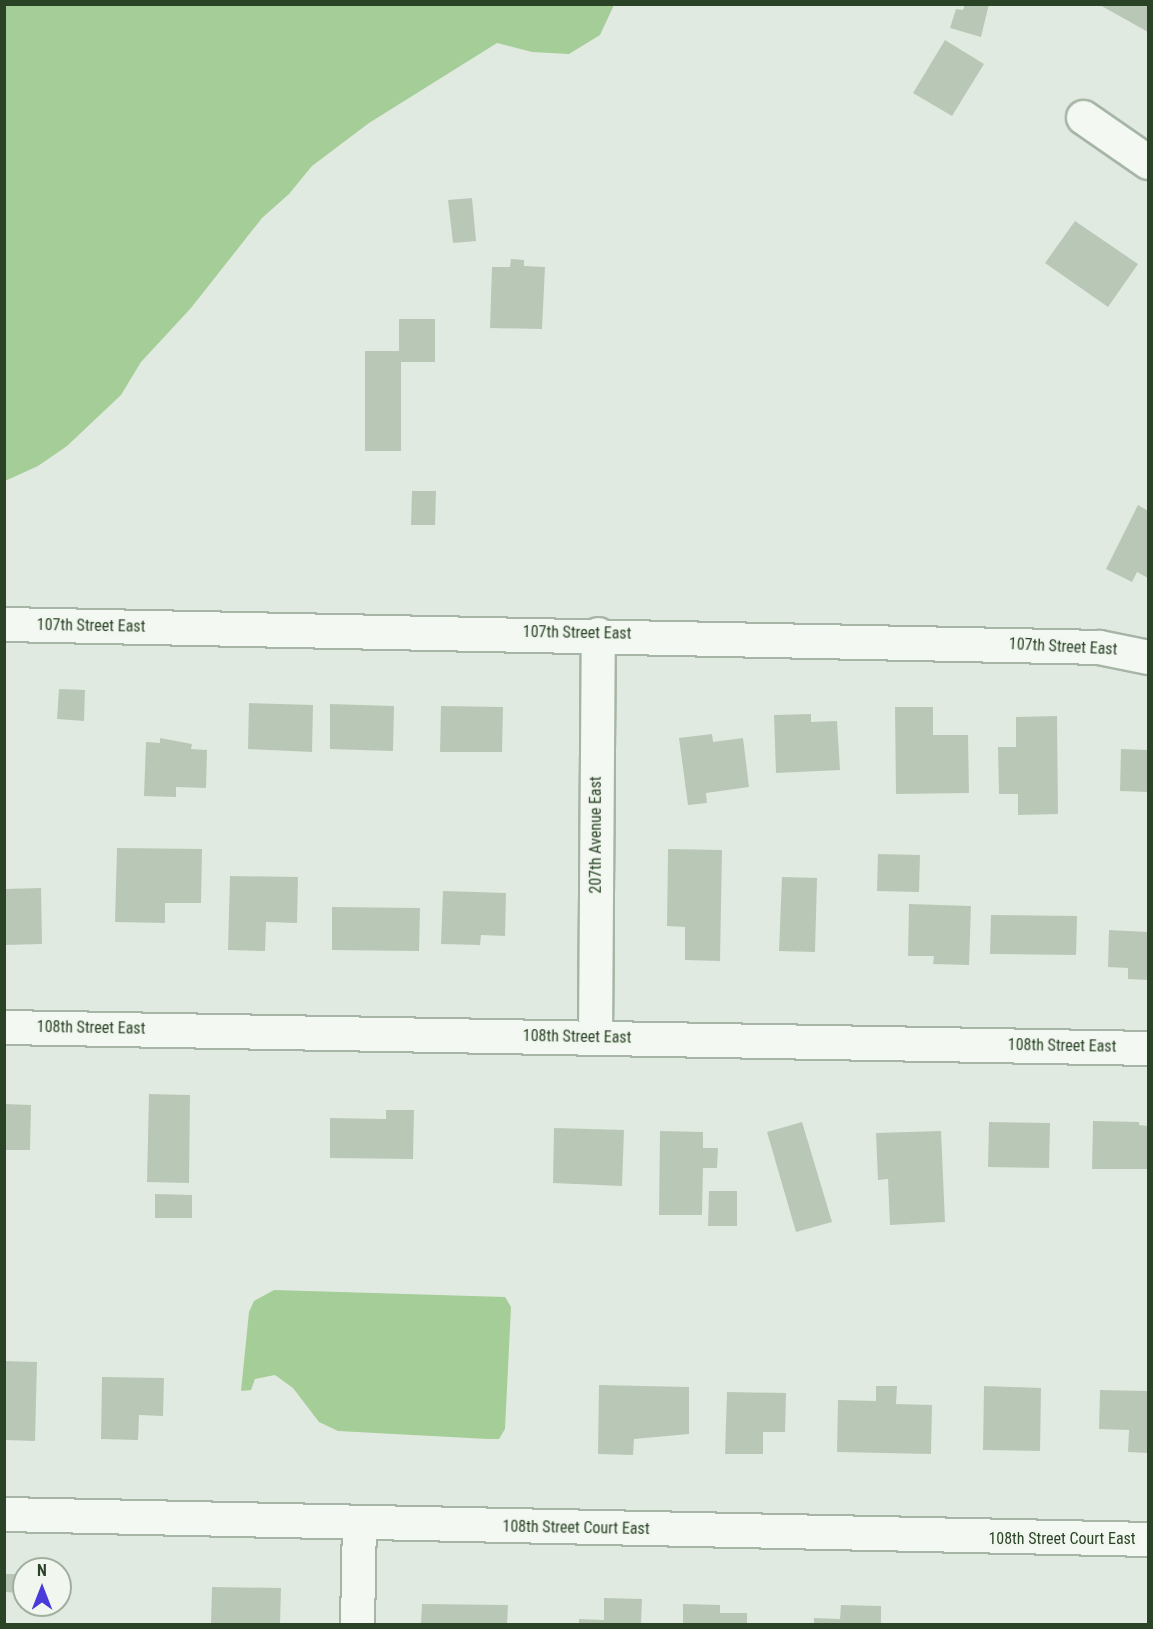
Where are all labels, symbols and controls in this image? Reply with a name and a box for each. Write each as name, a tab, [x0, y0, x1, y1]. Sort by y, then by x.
street label: 107th Street East	[37, 615, 145, 637]
street label: 107th Street East	[523, 622, 631, 644]
street label: 107th Street East	[1008, 635, 1118, 659]
street label: 207th Avenue East	[586, 776, 606, 894]
street label: 108th Street East	[37, 1017, 145, 1039]
street label: 108th Street East	[523, 1026, 631, 1048]
street label: 108th Street East	[1008, 1035, 1116, 1057]
street label: 108th Street Court East	[502, 1517, 650, 1539]
street label: 108th Street Court East	[988, 1529, 1136, 1549]
north arrow	[12, 1557, 72, 1617]
text: N	[37, 1561, 47, 1580]

